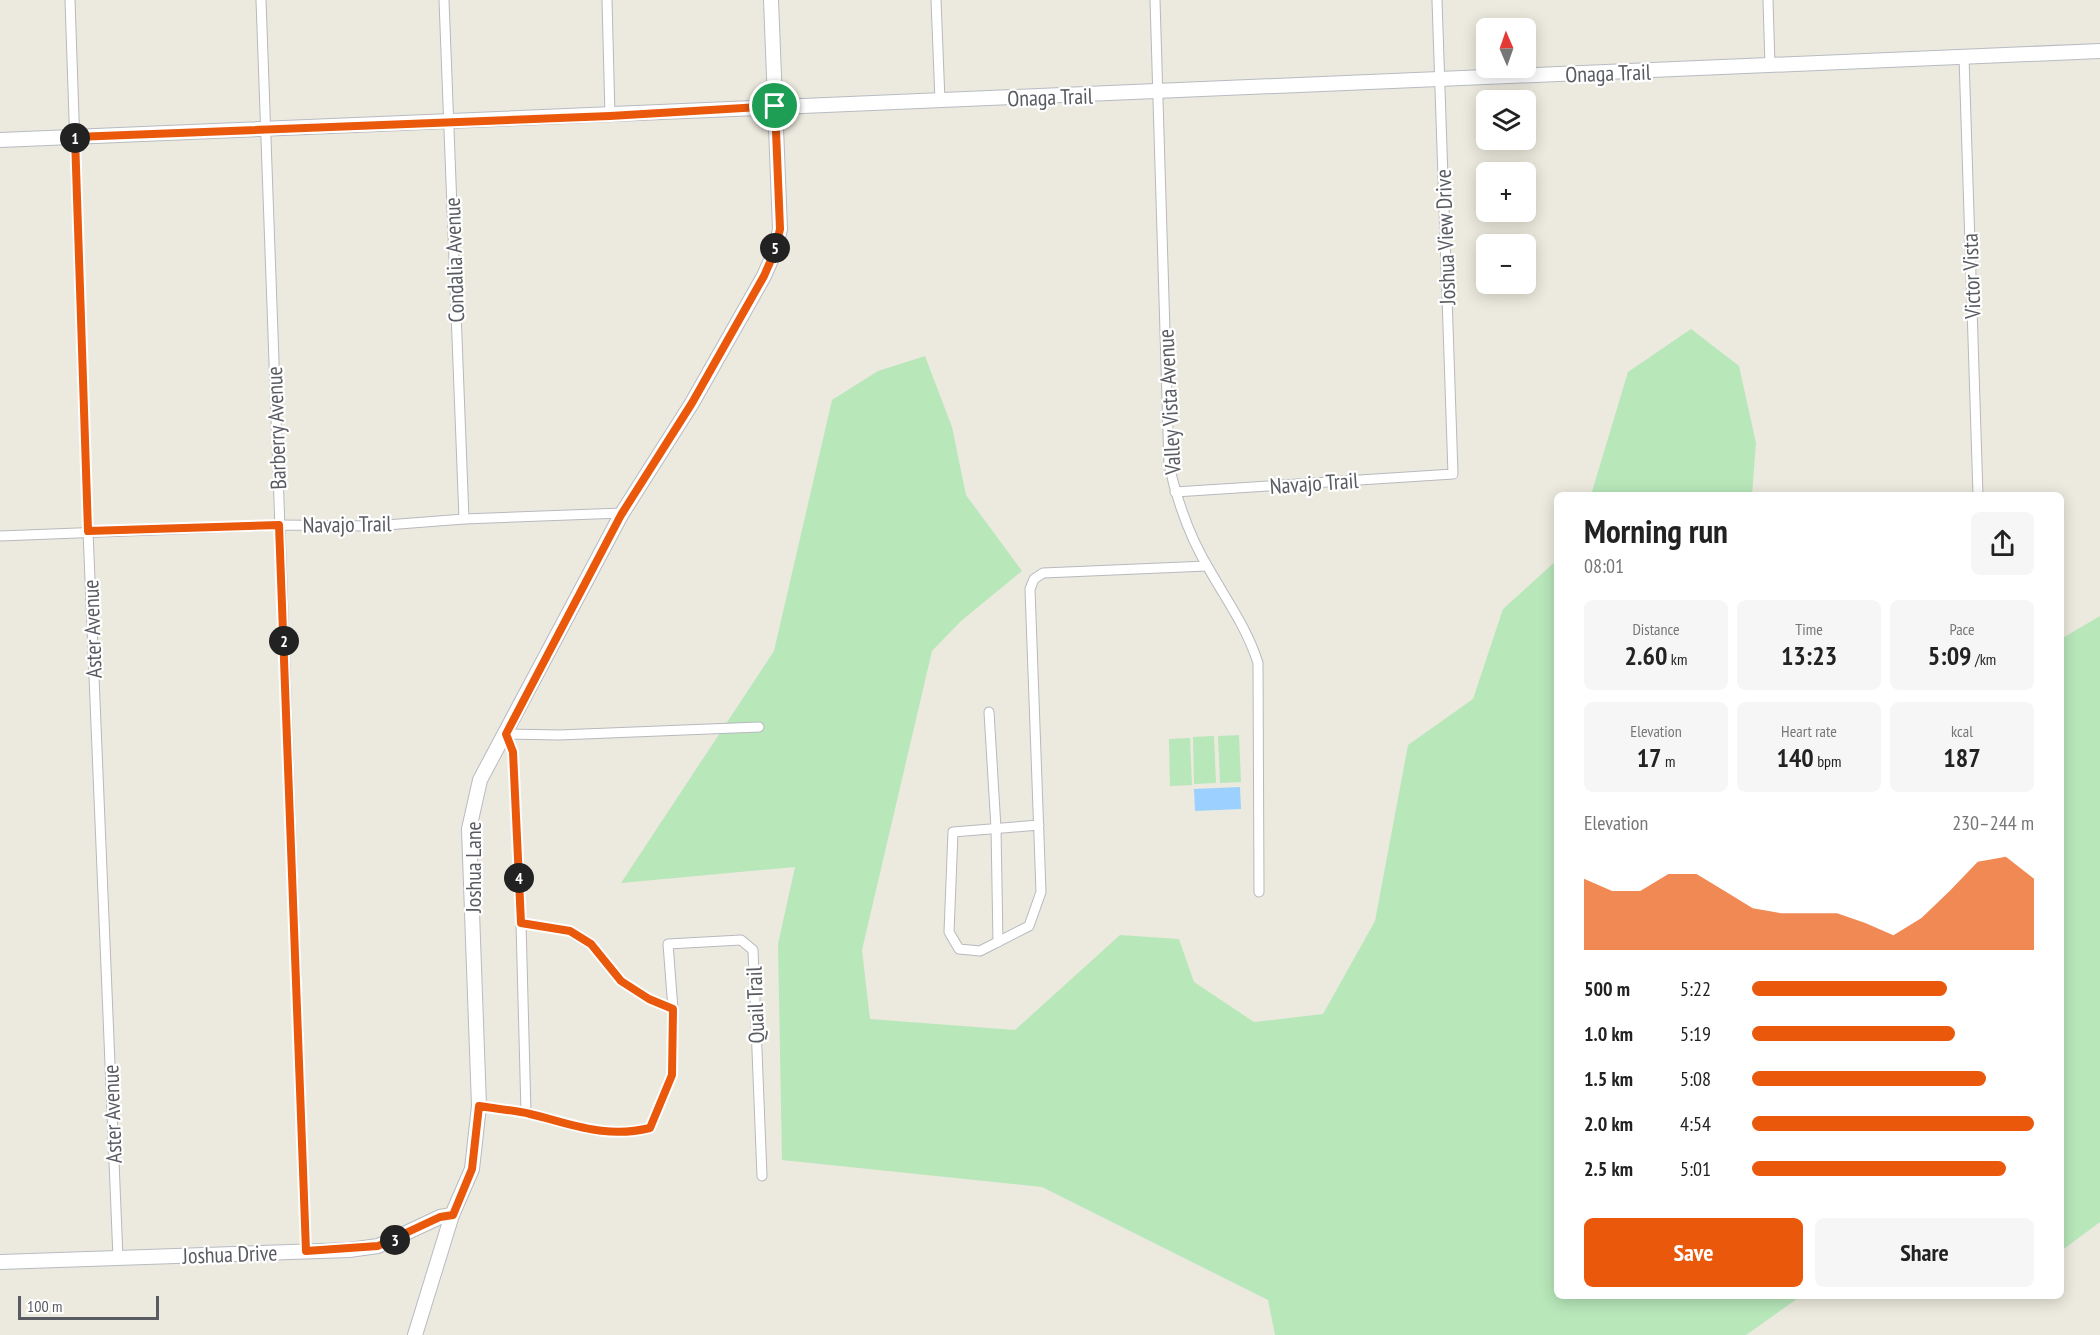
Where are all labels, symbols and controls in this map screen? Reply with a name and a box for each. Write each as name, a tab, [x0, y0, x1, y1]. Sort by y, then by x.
north arrow	[1476, 18, 1536, 78]
map controls	[1476, 18, 1536, 294]
street label: Onaga Trail	[1565, 57, 1652, 88]
pin	[749, 80, 800, 131]
street label: Onaga Trail	[1007, 81, 1094, 112]
icon: arrive	[758, 89, 791, 122]
button: layers	[1476, 90, 1536, 150]
pin: 1	[60, 123, 90, 153]
text: 1	[71, 128, 79, 148]
button: +	[1476, 162, 1536, 222]
street label: Joshua View Drive	[1429, 169, 1461, 306]
street label: Condalia Avenue	[438, 197, 470, 323]
pin: 5	[760, 233, 790, 263]
street label: Victor Vista	[1956, 233, 1987, 320]
button: −	[1476, 234, 1536, 294]
text: 5	[771, 238, 779, 258]
street label: Valley Vista Avenue	[1151, 328, 1187, 477]
street label: Barberry Avenue	[260, 366, 292, 490]
street label: Navajo Trail	[1269, 466, 1360, 500]
street label: Navajo Trail	[302, 509, 393, 539]
text: Morning run	[1584, 509, 1728, 552]
button: share	[1971, 512, 2034, 575]
text: 08:01	[1584, 553, 1624, 579]
street label: Aster Avenue	[76, 579, 108, 679]
text: Distance	[1632, 619, 1680, 639]
text: Time	[1795, 619, 1823, 639]
text: Pace	[1949, 619, 1975, 639]
pin: 2	[269, 626, 299, 656]
text: 2	[280, 631, 288, 651]
text: 2.60	[1625, 639, 1667, 672]
text: 13:23	[1781, 639, 1837, 672]
text: 5:09	[1928, 639, 1972, 672]
text: km	[1667, 649, 1687, 669]
text: /km	[1972, 649, 1996, 669]
text: Elevation	[1630, 721, 1682, 741]
text: Heart rate	[1781, 721, 1837, 741]
text: kcal	[1951, 721, 1973, 741]
text: 17	[1637, 741, 1662, 774]
text: 140	[1776, 741, 1814, 774]
text: 187	[1943, 741, 1981, 774]
text: m	[1662, 751, 1675, 771]
text: bpm	[1814, 751, 1842, 771]
text: Elevation	[1584, 810, 1648, 836]
text: 230–244 m	[1952, 810, 2034, 836]
street label: Joshua Lane	[459, 821, 487, 914]
pin: 4	[504, 863, 534, 893]
text: 4	[515, 868, 523, 888]
street label: Quail Trail	[740, 965, 770, 1044]
text: 500 m	[1584, 976, 1630, 1002]
text: 5:22	[1680, 976, 1711, 1002]
text: 1.0 km	[1584, 1021, 1633, 1047]
text: 5:19	[1680, 1021, 1711, 1047]
street label: Aster Avenue	[96, 1064, 128, 1164]
text: 1.5 km	[1584, 1066, 1633, 1092]
text: 5:08	[1680, 1066, 1711, 1092]
text: 2.0 km	[1584, 1111, 1633, 1137]
text: 4:54	[1680, 1111, 1711, 1137]
text: 2.5 km	[1584, 1156, 1633, 1182]
text: 5:01	[1680, 1156, 1711, 1182]
button: Save	[1584, 1218, 1803, 1287]
button: Share	[1815, 1218, 2034, 1287]
pin: 3	[380, 1225, 410, 1255]
text: 3	[391, 1230, 399, 1250]
street label: Joshua Drive	[181, 1238, 278, 1270]
scale bar	[18, 1293, 159, 1320]
text: 100 m	[27, 1296, 62, 1316]

